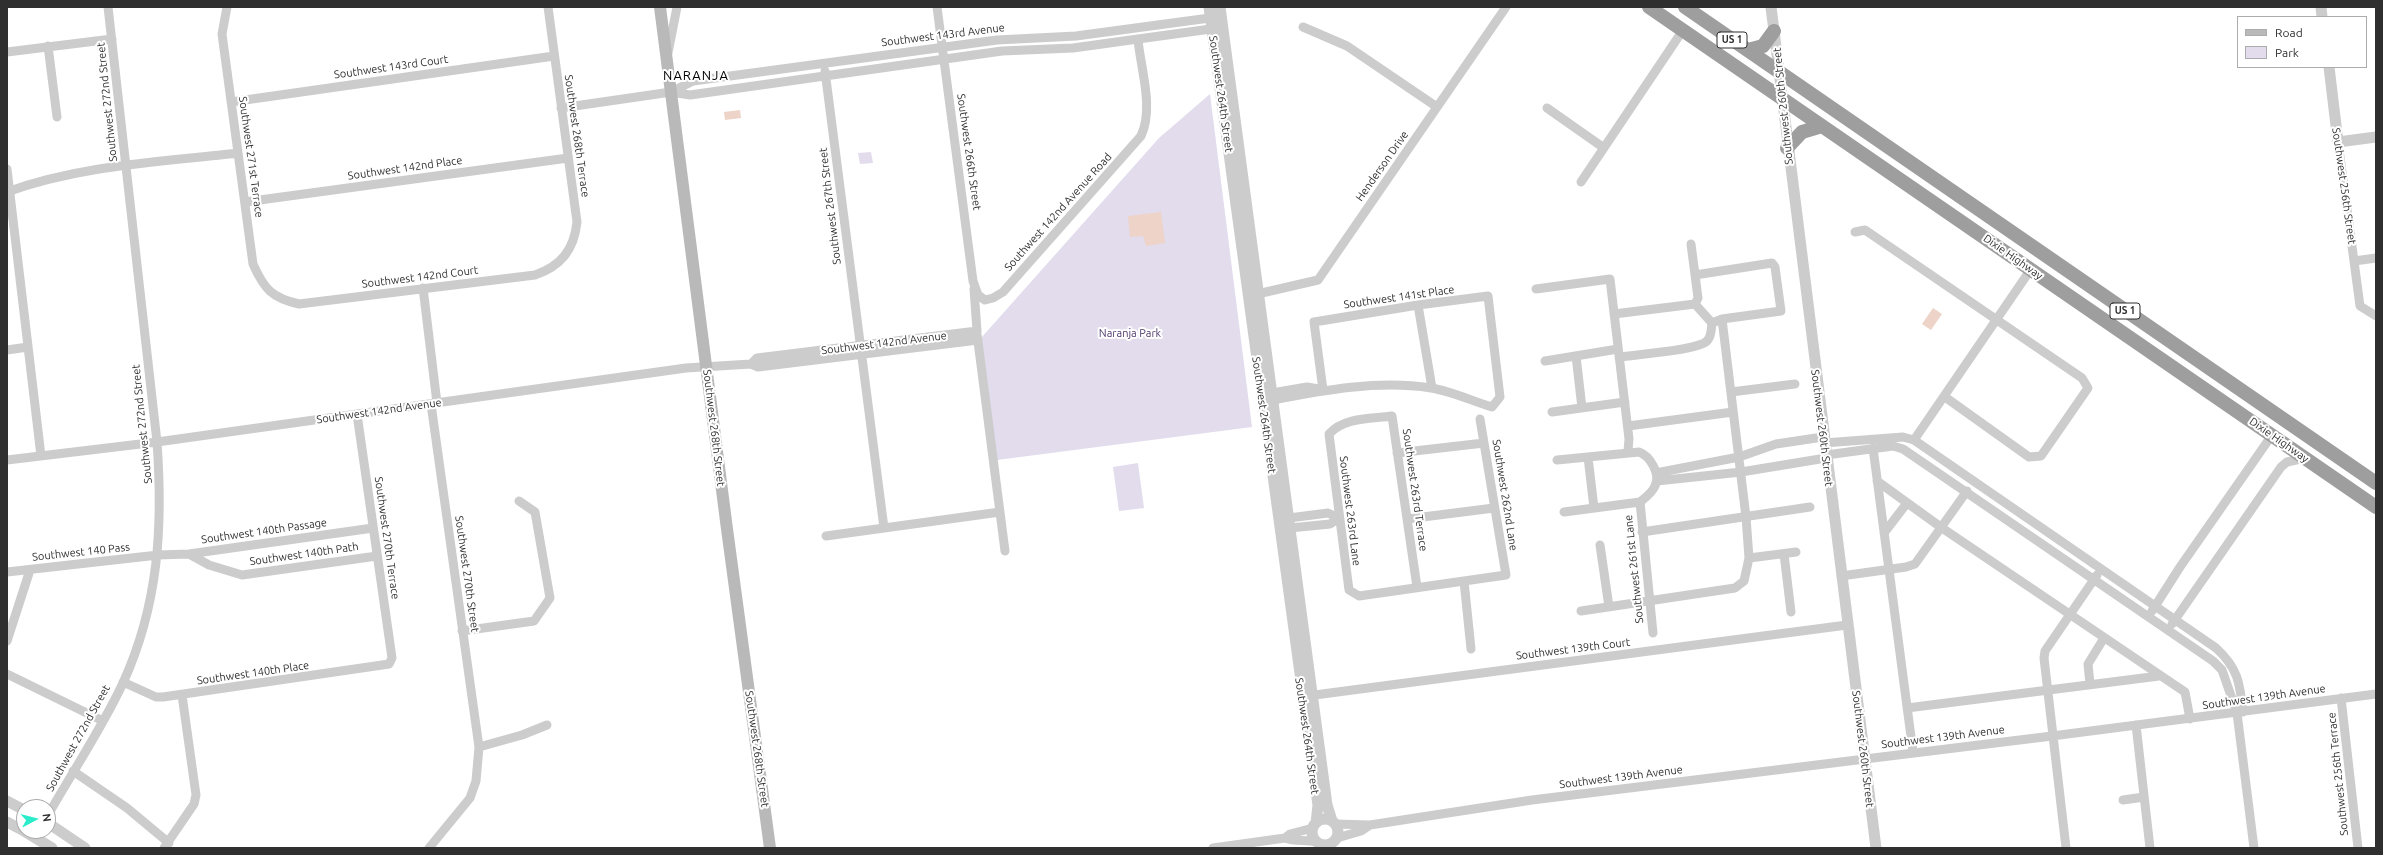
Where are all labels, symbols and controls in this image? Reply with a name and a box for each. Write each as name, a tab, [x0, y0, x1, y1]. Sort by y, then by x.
legend	[2237, 16, 2367, 68]
street label: Southwest 143rd Avenue	[881, 21, 1005, 49]
text: Road	[2275, 26, 2303, 39]
road number: US 1	[1717, 32, 1747, 48]
street label: Southwest 264th Street	[1206, 35, 1236, 153]
street label: Southwest 272nd Street	[94, 42, 120, 162]
text: Park	[2275, 46, 2299, 59]
street label: Southwest 260th Street	[1770, 47, 1796, 165]
street label: Southwest 143rd Court	[333, 52, 449, 82]
district label: NARANJA	[663, 68, 729, 84]
street label: Southwest 268th Terrace	[562, 74, 592, 198]
street label: Southwest 266th Street	[954, 93, 984, 211]
street label: Southwest 271st Terrace	[236, 96, 266, 218]
street label: Southwest 256th Street	[2329, 127, 2359, 245]
street label: Henderson Drive	[1353, 128, 1411, 204]
street label: Southwest 267th Street	[816, 147, 844, 265]
street label: Southwest 142nd Avenue Road	[1002, 150, 1114, 274]
street label: Southwest 142nd Place	[347, 153, 463, 183]
street label: Dixie Highway	[1981, 232, 2045, 282]
street label: Southwest 142nd Court	[361, 263, 479, 291]
street label: Southwest 141st Place	[1343, 283, 1455, 311]
road number: US 1	[2110, 303, 2140, 319]
park label: Naranja Park	[1099, 326, 1161, 340]
street label: Southwest 142nd Avenue	[821, 329, 947, 357]
street label: Southwest 264th Street	[1249, 356, 1279, 474]
street label: Southwest 272nd Street	[129, 364, 155, 484]
street label: Southwest 268th Street	[700, 369, 728, 487]
street label: Southwest 260th Street	[1808, 369, 1836, 487]
street label: Southwest 142nd Avenue	[316, 396, 442, 426]
street label: Dixie Highway	[2247, 415, 2311, 465]
street label: Southwest 263rd Terrace	[1400, 428, 1430, 552]
street label: Southwest 262nd Lane	[1490, 438, 1520, 552]
street label: Southwest 263rd Lane	[1337, 455, 1363, 567]
street label: Southwest 270th Terrace	[372, 476, 402, 600]
street label: Southwest 261st Lane	[1622, 514, 1646, 624]
street label: Southwest 270th Street	[452, 515, 482, 633]
street label: Southwest 140th Passage	[200, 516, 328, 546]
street label: Southwest 140 Pass	[32, 540, 130, 564]
street label: Southwest 140th Path	[249, 540, 359, 568]
street label: Southwest 139th Court	[1515, 635, 1631, 663]
street label: Southwest 140th Place	[196, 659, 310, 687]
street label: Southwest 264th Street	[1292, 677, 1322, 795]
street label: Southwest 272nd Street	[43, 682, 113, 794]
street label: Southwest 139th Avenue	[2202, 682, 2326, 712]
street label: Southwest 268th Street	[742, 690, 772, 808]
street label: Southwest 260th Street	[1849, 690, 1877, 808]
street label: Southwest 256th Terrace	[2325, 712, 2351, 836]
street label: Southwest 139th Avenue	[1881, 723, 2005, 751]
street label: Southwest 139th Avenue	[1559, 763, 1683, 791]
north arrow	[16, 799, 56, 839]
text: N	[40, 813, 53, 822]

